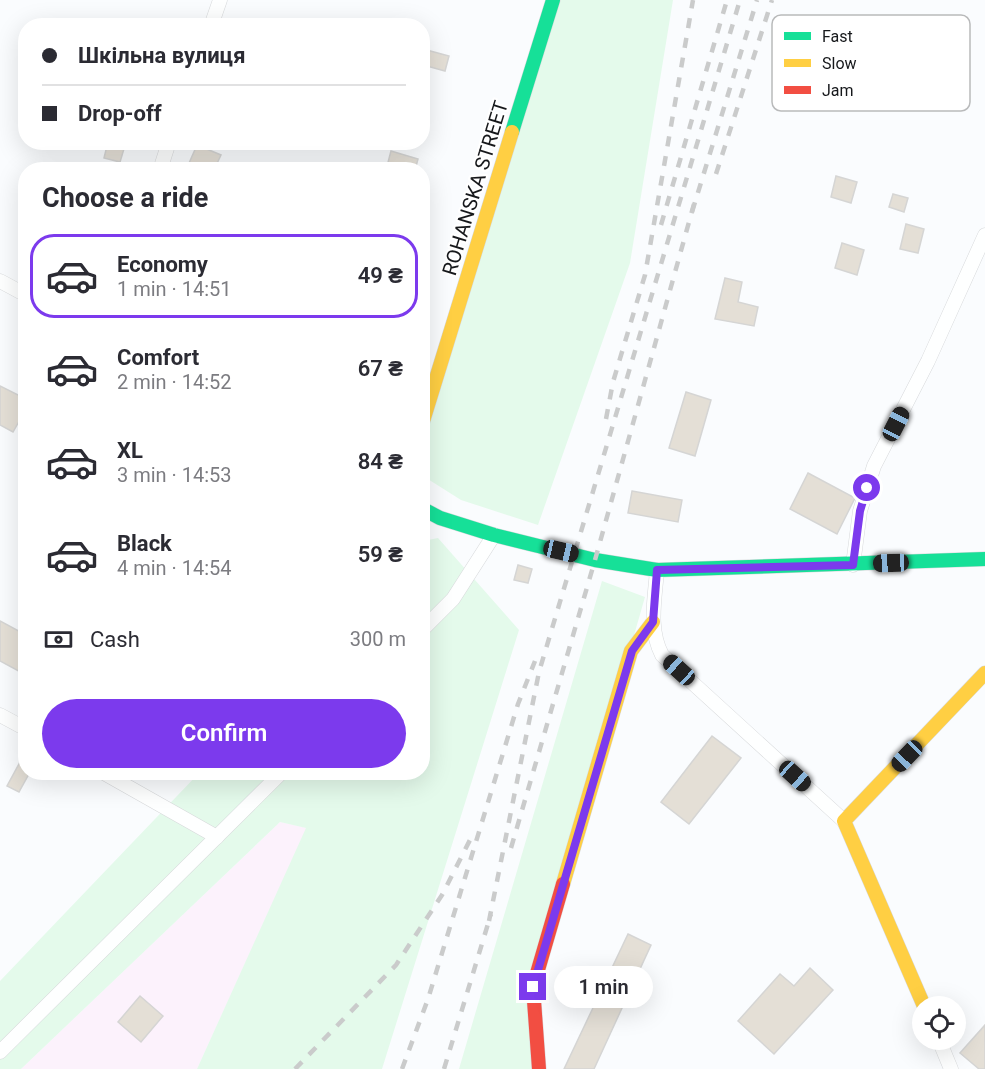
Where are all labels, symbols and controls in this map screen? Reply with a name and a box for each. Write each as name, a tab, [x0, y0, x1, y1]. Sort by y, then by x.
legend	[772, 15, 970, 111]
text: Fast	[822, 27, 853, 46]
text: Шкільна вулиця	[78, 43, 246, 68]
text: Slow	[822, 54, 857, 73]
text: Jam	[822, 81, 854, 100]
street label: ROHANSKA STREET	[437, 98, 513, 278]
text: Drop-off	[78, 101, 162, 126]
text: Choose a ride	[42, 182, 208, 214]
icon: car	[45, 249, 99, 303]
text: Economy	[117, 252, 208, 277]
text: 49 ₴	[358, 263, 403, 288]
text: 1 min · 14:51	[117, 277, 232, 301]
icon: car	[45, 342, 99, 396]
text: Comfort	[117, 345, 199, 370]
text: 67 ₴	[358, 356, 403, 381]
text: 2 min · 14:52	[117, 370, 232, 394]
car	[880, 404, 912, 444]
icon: car	[45, 435, 99, 489]
text: XL	[117, 438, 143, 463]
text: 84 ₴	[358, 449, 403, 474]
text: 3 min · 14:53	[117, 463, 232, 487]
route start	[853, 474, 880, 501]
icon: car	[45, 528, 99, 582]
text: Black	[117, 531, 172, 556]
car	[541, 538, 581, 564]
text: 59 ₴	[358, 542, 403, 567]
car	[873, 553, 909, 573]
text: 4 min · 14:54	[117, 556, 232, 580]
icon: cash	[42, 623, 75, 656]
text: Cash	[90, 627, 140, 652]
text: 300 m	[350, 627, 406, 651]
car	[660, 651, 698, 689]
button: Confirm	[42, 699, 406, 768]
car	[888, 737, 926, 775]
car	[776, 757, 814, 795]
callout: 1 min	[554, 966, 653, 1008]
route end	[519, 973, 546, 1000]
text: 1 min	[578, 975, 629, 999]
map controls	[912, 996, 966, 1050]
button: locate	[912, 996, 966, 1050]

